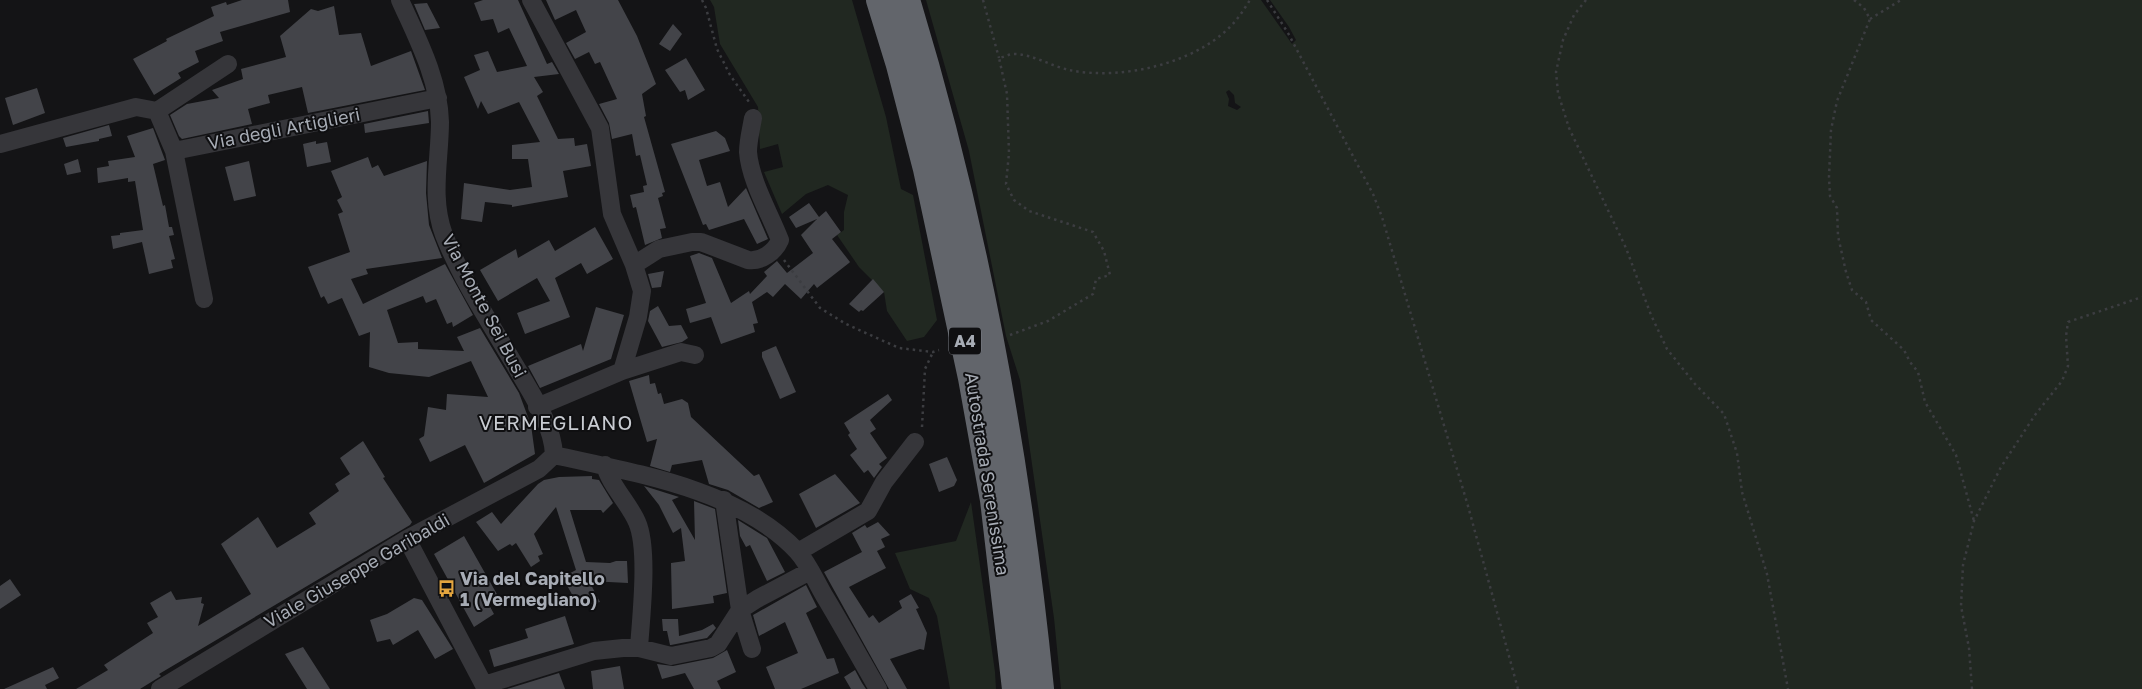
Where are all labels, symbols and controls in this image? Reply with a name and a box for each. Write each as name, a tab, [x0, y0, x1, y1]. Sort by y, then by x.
street label: Via degli Artiglieri	[206, 102, 362, 154]
street label: Via Monte Sei Busi	[438, 230, 532, 381]
road number: A4	[949, 328, 981, 354]
street label: Autostrada Serenissima	[961, 371, 1015, 577]
district label: VERMEGLIANO	[479, 410, 633, 434]
street label: Viale Giuseppe Garibaldi	[260, 508, 453, 632]
place label: Via del Capitello 1 (Vermegliano)	[460, 567, 605, 610]
bus stop icon: Via del Capitello 1 (Vermegliano)	[436, 579, 456, 599]

